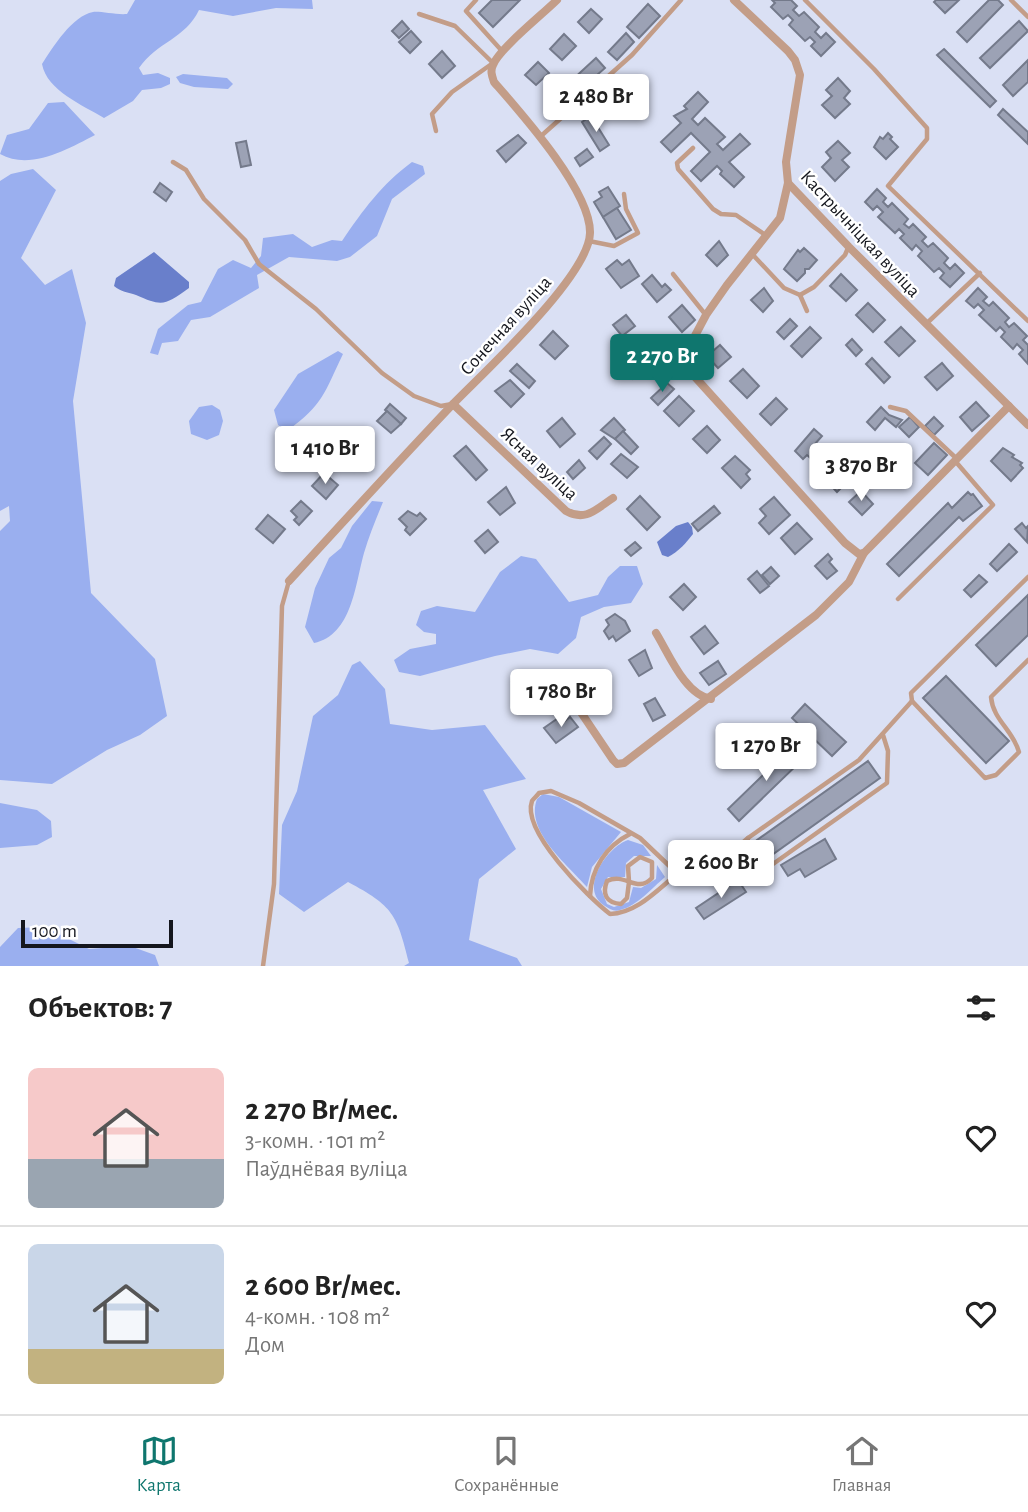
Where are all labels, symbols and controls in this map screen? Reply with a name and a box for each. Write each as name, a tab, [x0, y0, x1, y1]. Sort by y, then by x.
pin: 2 480 Br	[524, 74, 668, 134]
text: 2 480 Br	[559, 85, 633, 108]
street label: Кастрычніцкая вуліца	[796, 167, 924, 301]
street label: Сонечная вуліца	[457, 273, 556, 379]
pin: 2 270 Br	[590, 334, 734, 394]
text: 2 270 Br	[626, 345, 698, 368]
street label: Ясная вуліца	[497, 424, 581, 504]
pin: 1 410 Br	[253, 426, 397, 486]
text: 1 410 Br	[291, 437, 359, 460]
pin: 3 870 Br	[789, 444, 933, 503]
text: 3 870 Br	[825, 454, 897, 477]
pin: 1 780 Br	[489, 670, 633, 729]
text: 1 780 Br	[526, 680, 596, 703]
pin: 1 270 Br	[694, 724, 838, 783]
text: 1 270 Br	[731, 734, 801, 757]
pin: 2 600 Br	[649, 841, 793, 900]
text: 2 600 Br	[684, 851, 758, 874]
scale bar	[21, 917, 173, 949]
text: 100 m	[32, 922, 77, 941]
icon: filters	[962, 989, 1000, 1027]
text: Объектов: 7	[28, 993, 172, 1023]
text: 2 270 Br/мес.	[245, 1095, 398, 1125]
icon: home	[84, 1096, 168, 1180]
icon: heart	[962, 1119, 1000, 1157]
text: 3-комн. · 101 m²	[245, 1130, 385, 1153]
text: Паўднёвая вуліца	[245, 1158, 408, 1181]
text: 2 600 Br/мес.	[245, 1271, 401, 1301]
icon: home	[84, 1272, 168, 1356]
icon: heart	[962, 1295, 1000, 1333]
text: 4-комн. · 108 m²	[245, 1306, 390, 1329]
text: Дом	[245, 1334, 285, 1357]
tab: Карта	[136, 1432, 181, 1497]
tab: Сохранённые	[454, 1432, 559, 1497]
tab: Главная	[832, 1432, 892, 1497]

